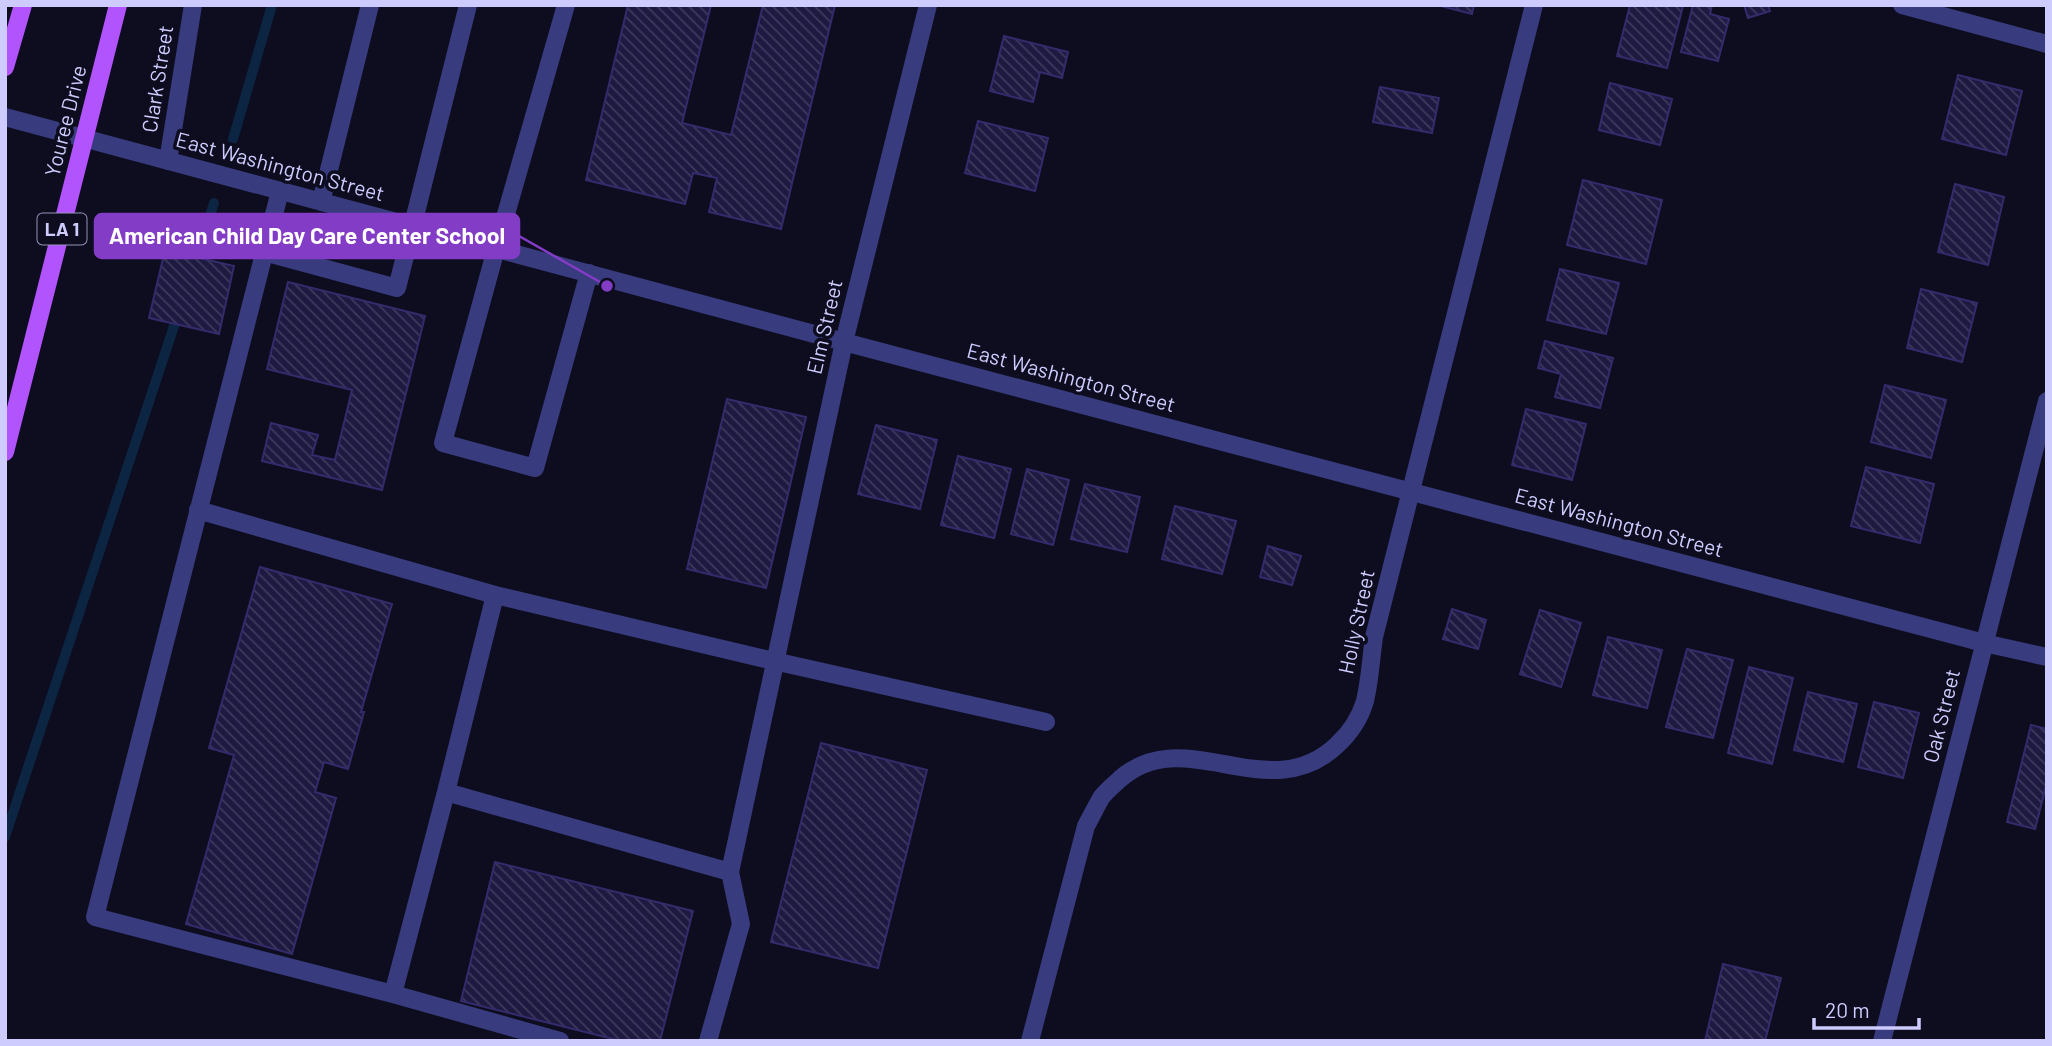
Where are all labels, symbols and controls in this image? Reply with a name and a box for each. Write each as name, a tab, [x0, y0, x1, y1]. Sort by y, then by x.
street label: Clark Street	[136, 23, 177, 134]
street label: Youree Drive	[39, 62, 90, 179]
street label: East Washington Street	[174, 126, 387, 205]
road number: LA 1	[38, 214, 86, 244]
callout: American Child Day Care Center School	[95, 214, 519, 258]
text: American Child Day Care Center School	[109, 221, 505, 249]
street label: Elm Street	[801, 277, 847, 376]
street label: East Washington Street	[965, 337, 1178, 416]
street label: East Washington Street	[1513, 482, 1726, 561]
street label: Holly Street	[1332, 567, 1379, 676]
street label: Oak Street	[1917, 666, 1964, 765]
scale bar	[1814, 986, 1919, 1030]
text: 20 m	[1825, 997, 1870, 1022]

